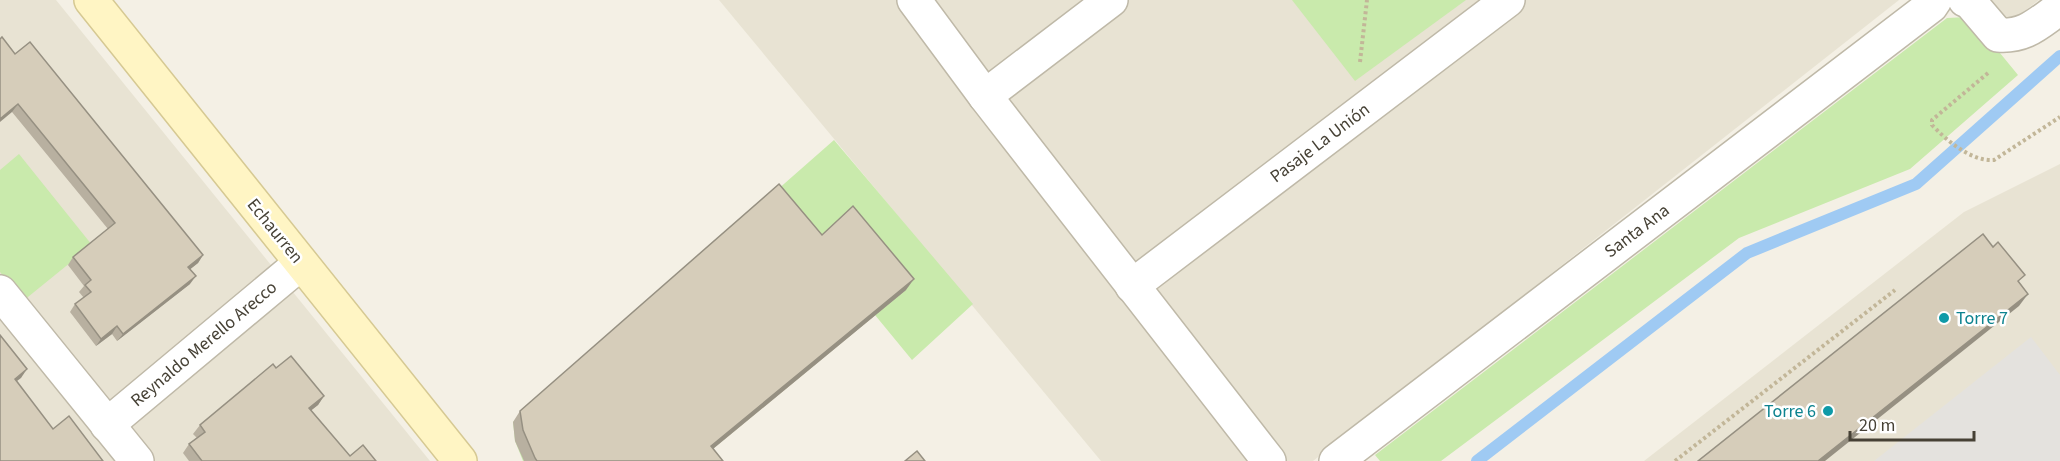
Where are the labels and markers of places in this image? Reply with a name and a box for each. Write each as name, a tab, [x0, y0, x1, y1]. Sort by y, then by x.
place label: Torre 7	[1956, 306, 2008, 331]
marker: Torre 7	[1937, 311, 1951, 325]
place label: Torre 6	[1764, 399, 1816, 424]
marker: Torre 6	[1821, 404, 1835, 418]

